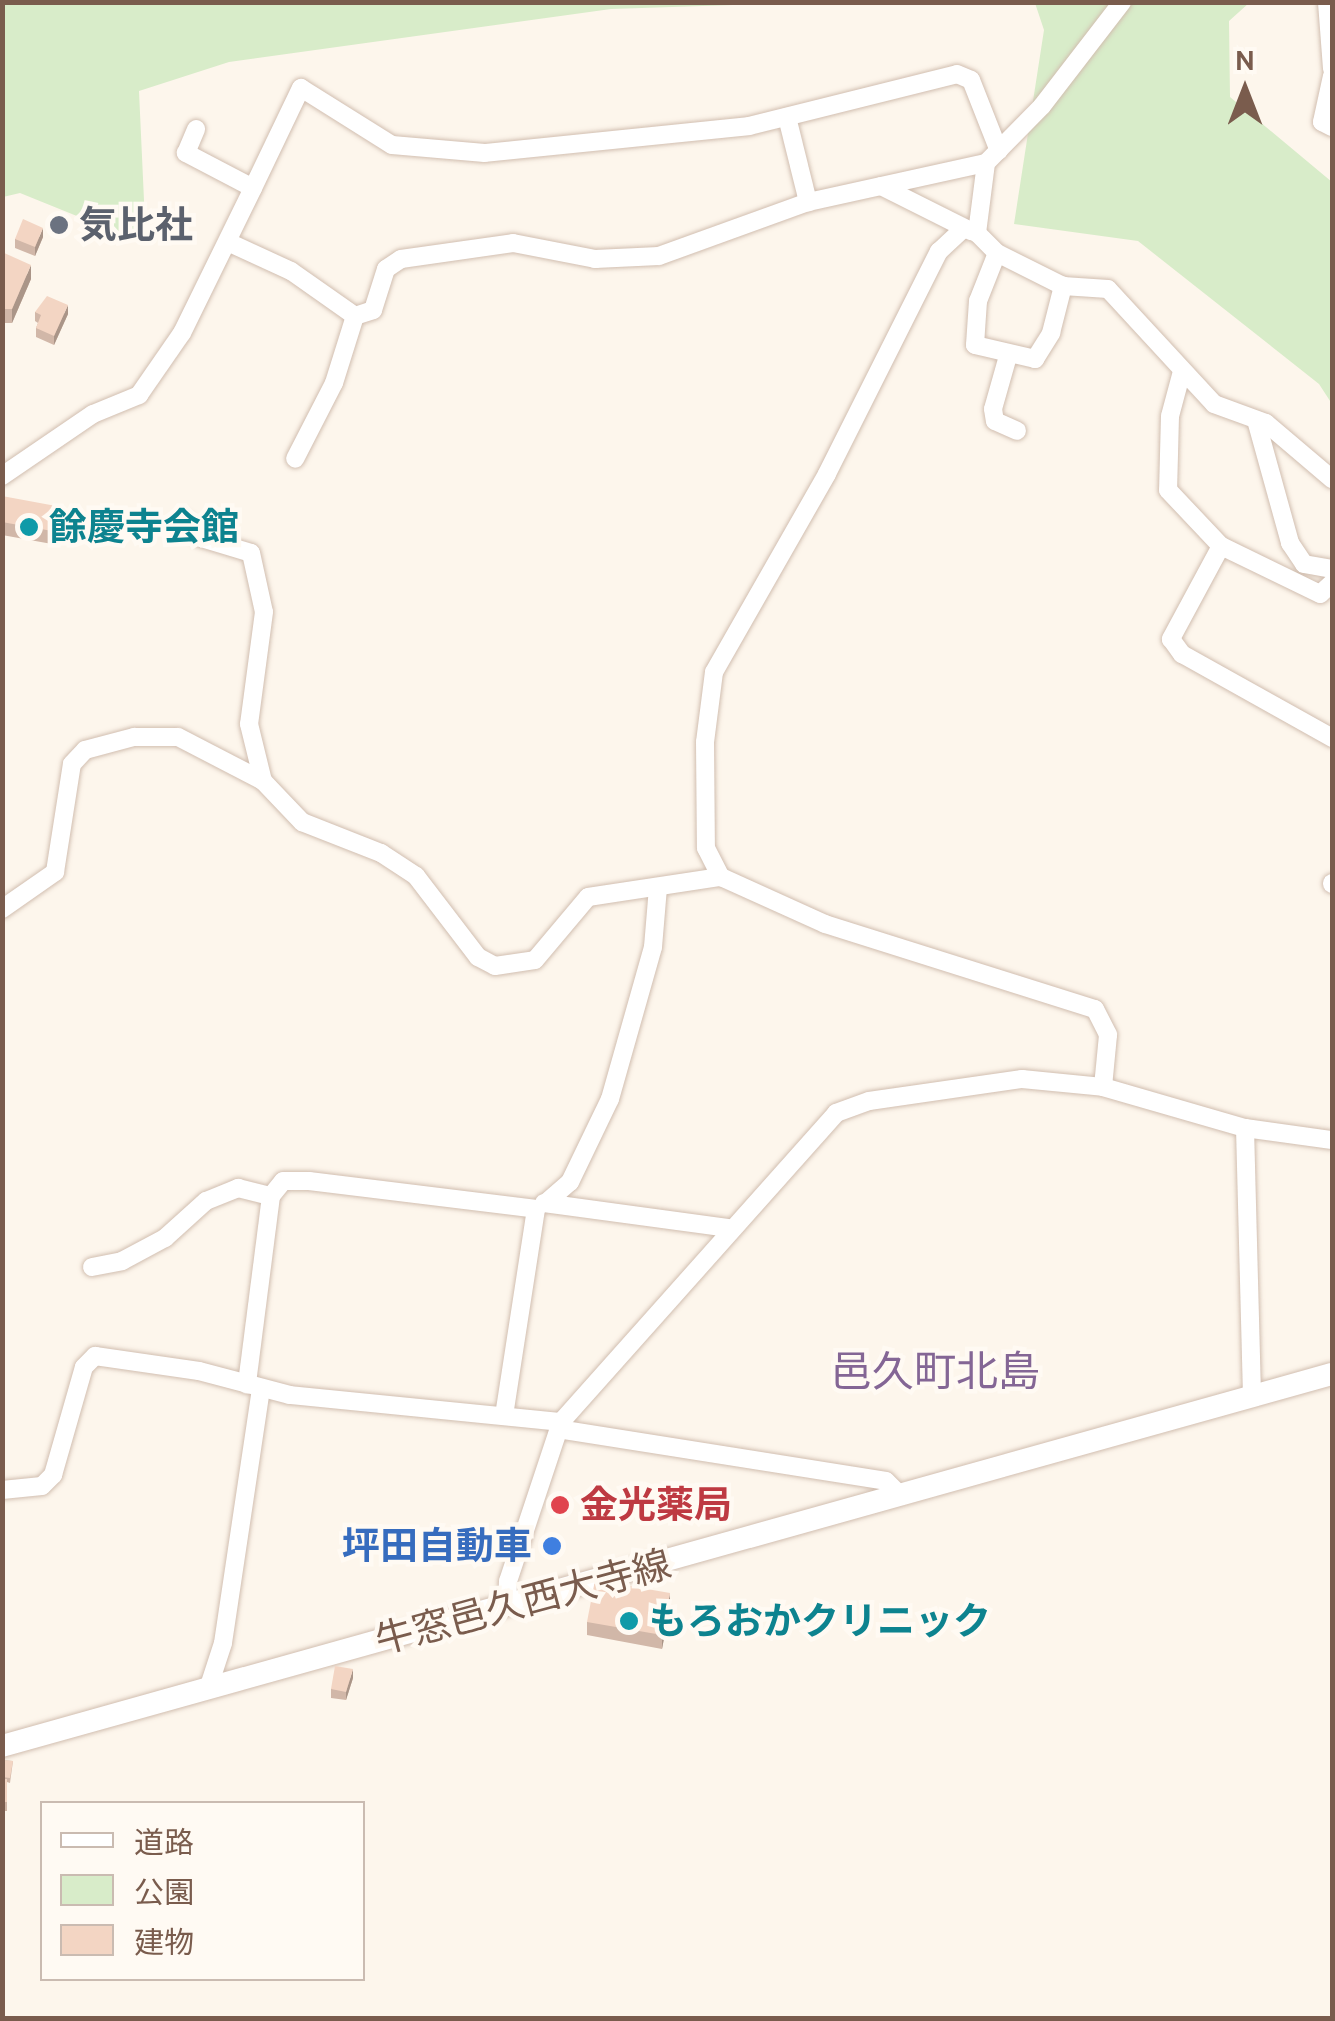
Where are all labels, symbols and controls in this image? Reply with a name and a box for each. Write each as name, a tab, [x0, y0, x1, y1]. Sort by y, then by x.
north arrow	[1195, 40, 1295, 140]
text: N	[1235, 43, 1255, 77]
place label: 気比社	[79, 202, 193, 248]
marker: 気比社	[48, 214, 70, 236]
place label: 餘慶寺会館	[49, 504, 239, 550]
marker: 餘慶寺会館	[18, 516, 40, 538]
district label: 邑久町北島	[830, 1346, 1040, 1396]
place label: 金光薬局	[580, 1482, 732, 1528]
marker: 金光薬局	[549, 1494, 571, 1516]
place label: 坪田自動車	[342, 1523, 532, 1569]
marker: 坪田自動車	[541, 1535, 563, 1557]
street label: 牛窓邑久西大寺線	[370, 1541, 676, 1663]
place label: もろおかクリニック	[649, 1598, 991, 1644]
marker: もろおかクリニック	[618, 1610, 640, 1632]
legend	[40, 1801, 365, 1981]
text: 道路	[134, 1824, 194, 1861]
text: 公園	[134, 1874, 194, 1911]
text: 建物	[134, 1924, 194, 1961]

